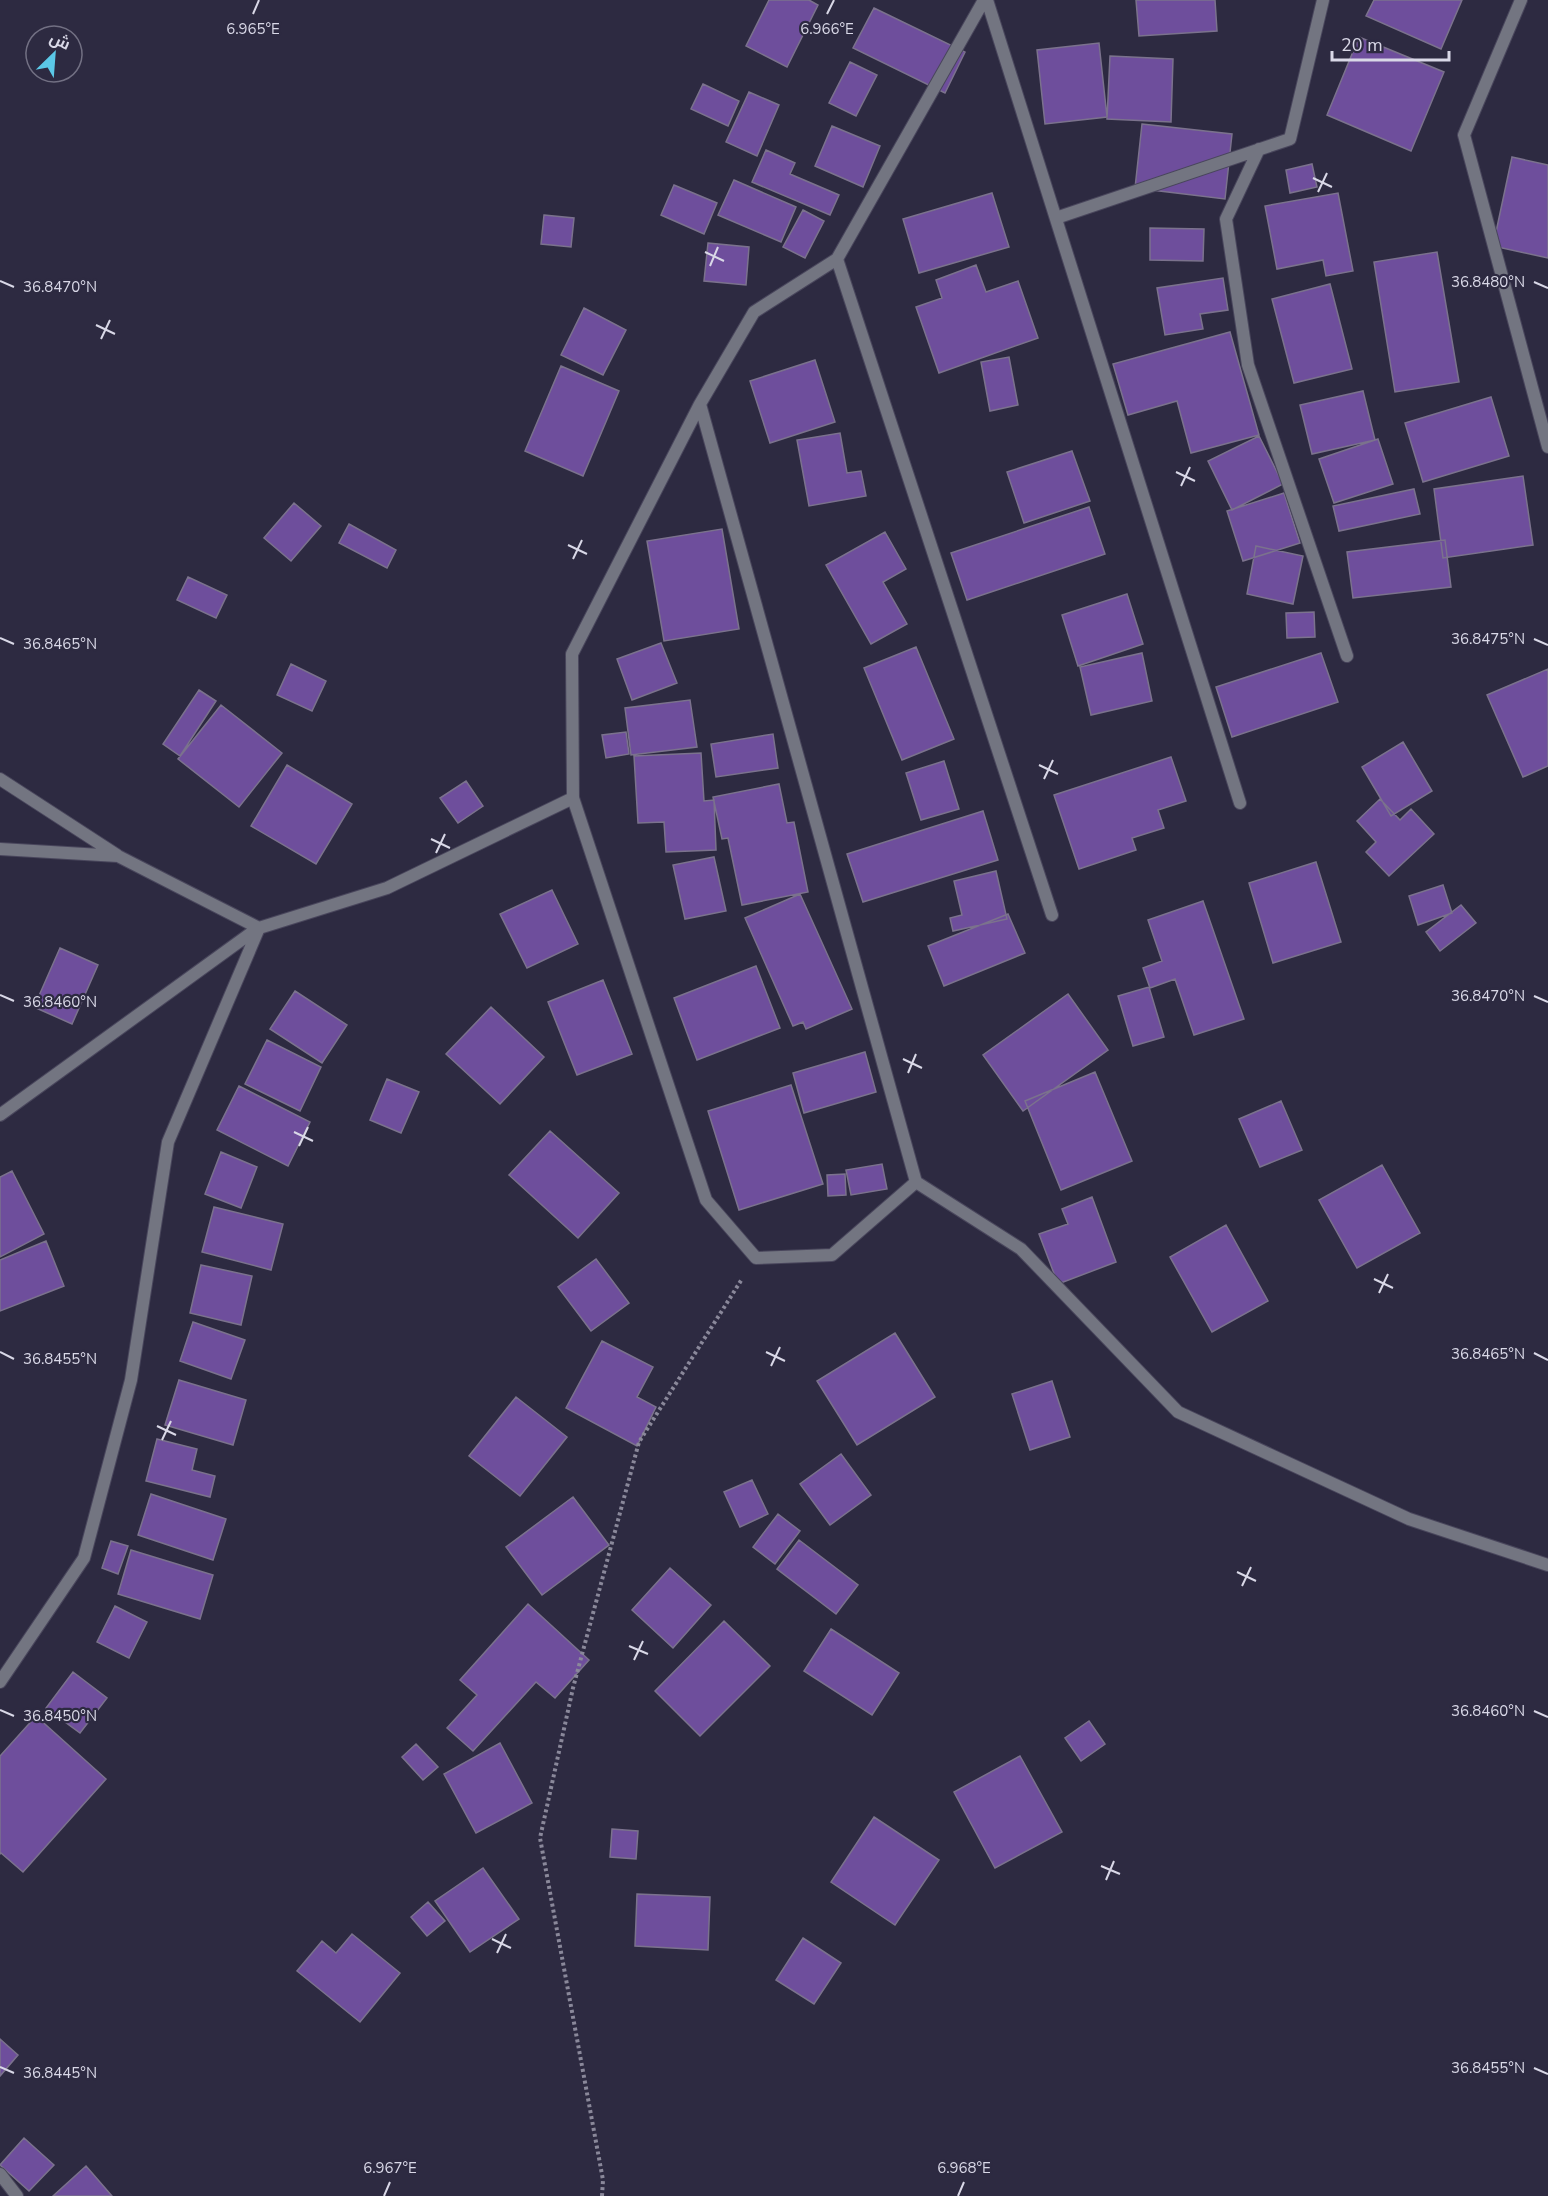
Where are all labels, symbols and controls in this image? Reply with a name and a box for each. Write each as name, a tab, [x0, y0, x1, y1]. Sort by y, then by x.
text: 6.965°E	[226, 19, 280, 39]
text: 6.966°E	[800, 19, 854, 39]
north arrow	[24, 24, 84, 84]
scale bar	[1332, 24, 1449, 62]
text: ش	[46, 27, 74, 56]
text: 20 m	[1341, 33, 1383, 57]
text: 36.8480°N	[1451, 272, 1525, 292]
text: 36.8470°N	[23, 277, 97, 297]
text: 36.8475°N	[1451, 629, 1525, 649]
text: 36.8465°N	[23, 634, 97, 654]
text: 36.8470°N	[1451, 986, 1525, 1006]
text: 36.8460°N	[23, 992, 97, 1012]
text: 36.8465°N	[1451, 1344, 1525, 1364]
text: 36.8455°N	[23, 1349, 97, 1369]
text: 36.8460°N	[1451, 1701, 1525, 1721]
text: 36.8450°N	[23, 1706, 97, 1726]
text: 36.8455°N	[1451, 2058, 1525, 2078]
text: 36.8445°N	[23, 2063, 97, 2083]
text: 6.967°E	[363, 2158, 417, 2178]
text: 6.968°E	[937, 2158, 991, 2178]

